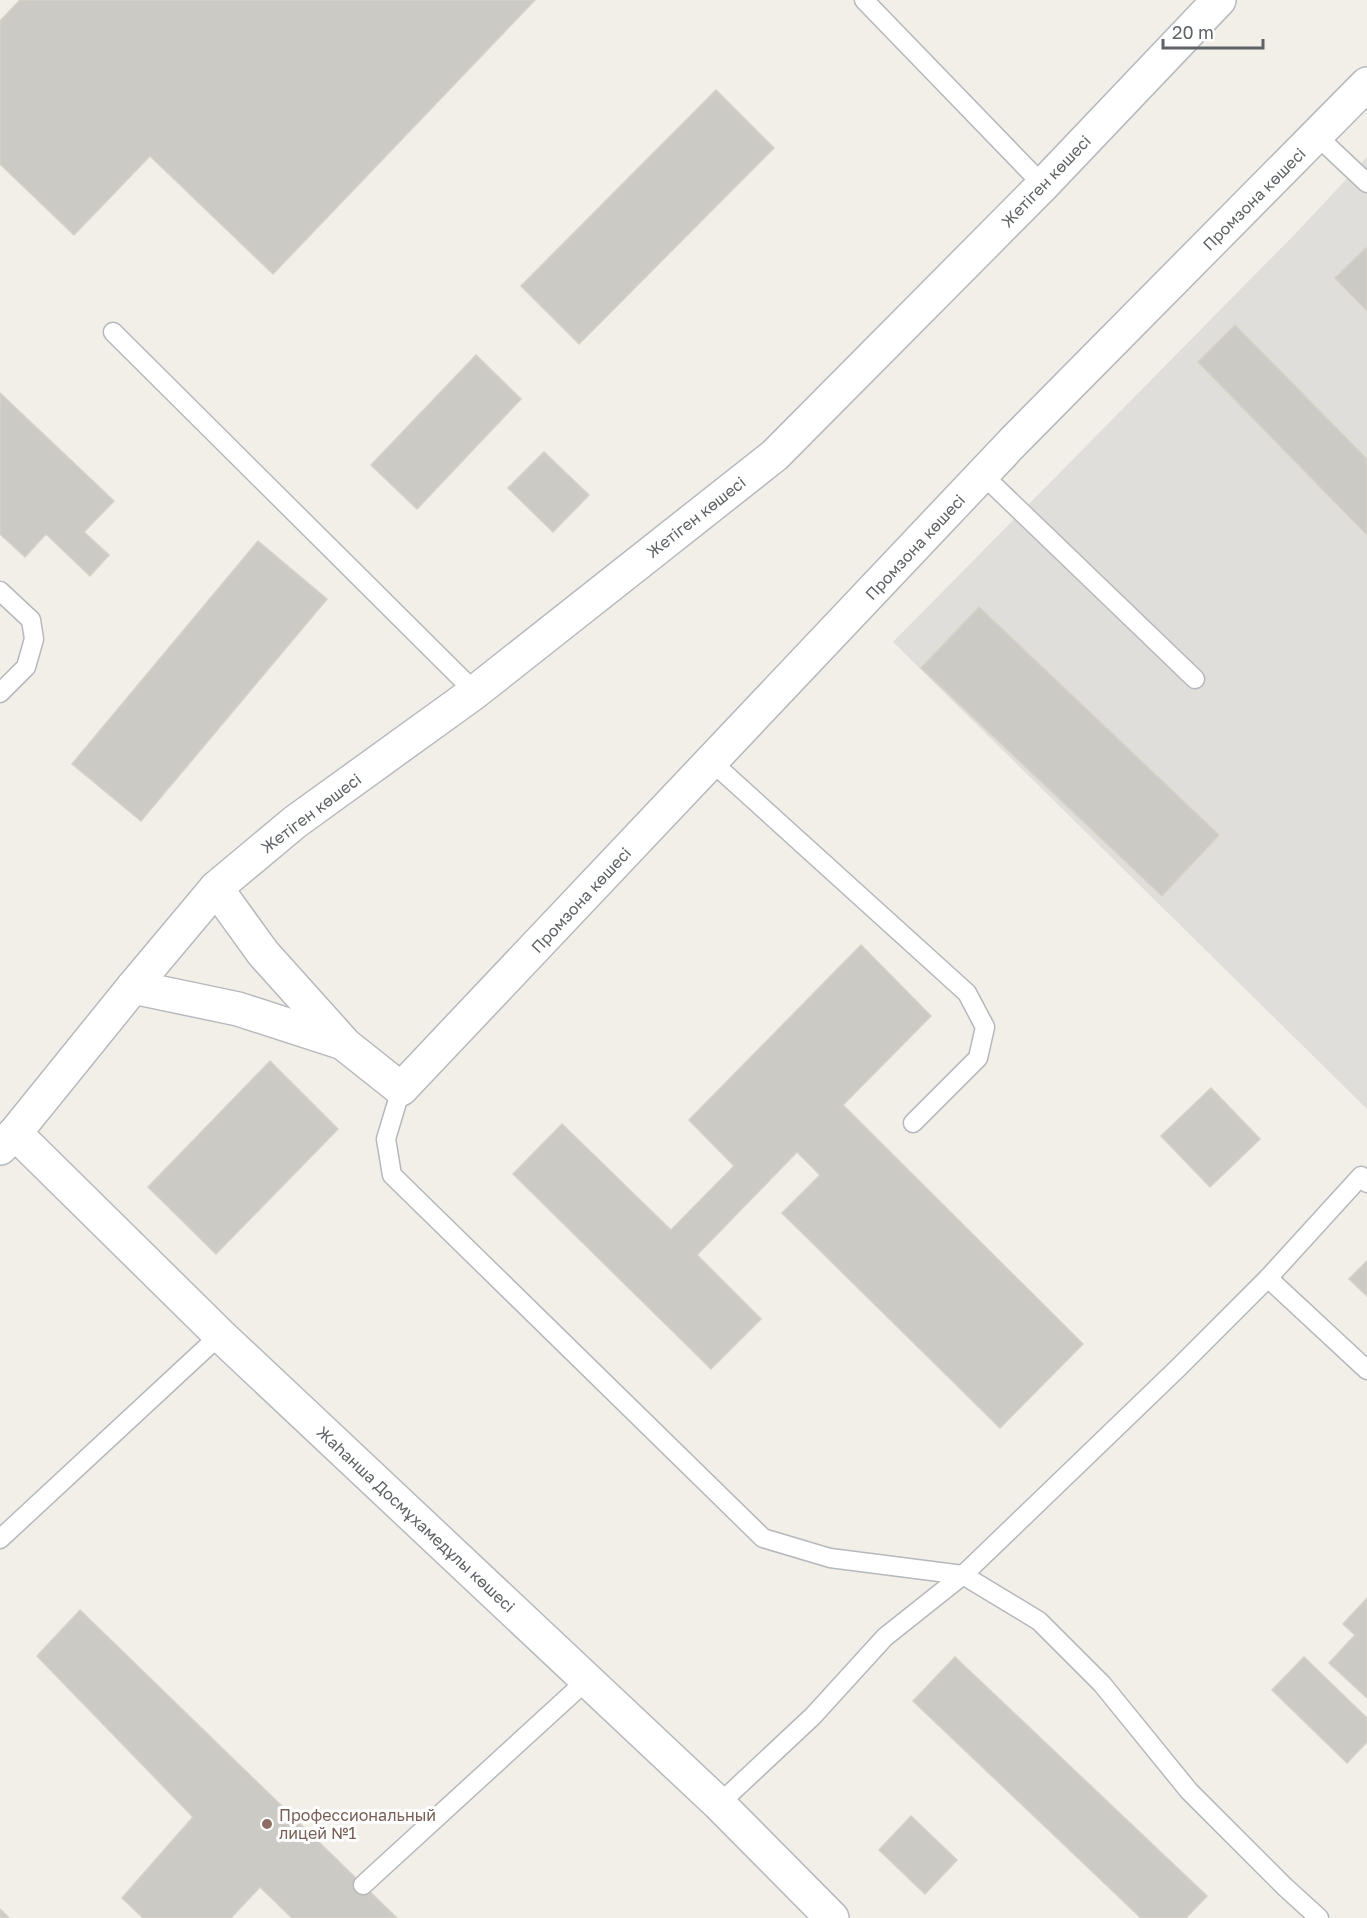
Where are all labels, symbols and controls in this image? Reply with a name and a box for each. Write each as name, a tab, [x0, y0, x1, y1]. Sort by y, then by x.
scale bar	[1163, 12, 1264, 50]
text: 20 m	[1172, 21, 1214, 43]
street label: Жетіген көшесі	[997, 131, 1095, 231]
street label: Промзона көшесі	[1198, 143, 1310, 255]
street label: Жетіген көшесі	[642, 472, 750, 562]
street label: Промзона көшесі	[861, 490, 969, 604]
street label: Жетіген көшесі	[257, 769, 365, 857]
street label: Промзона көшесі	[527, 843, 635, 957]
street label: Жаһанша Досмұхамедұлы көшесі	[313, 1422, 519, 1616]
place label: Профессиональный лицей №1	[279, 1805, 436, 1843]
marker: Профессиональный лицей №1	[260, 1817, 274, 1831]

